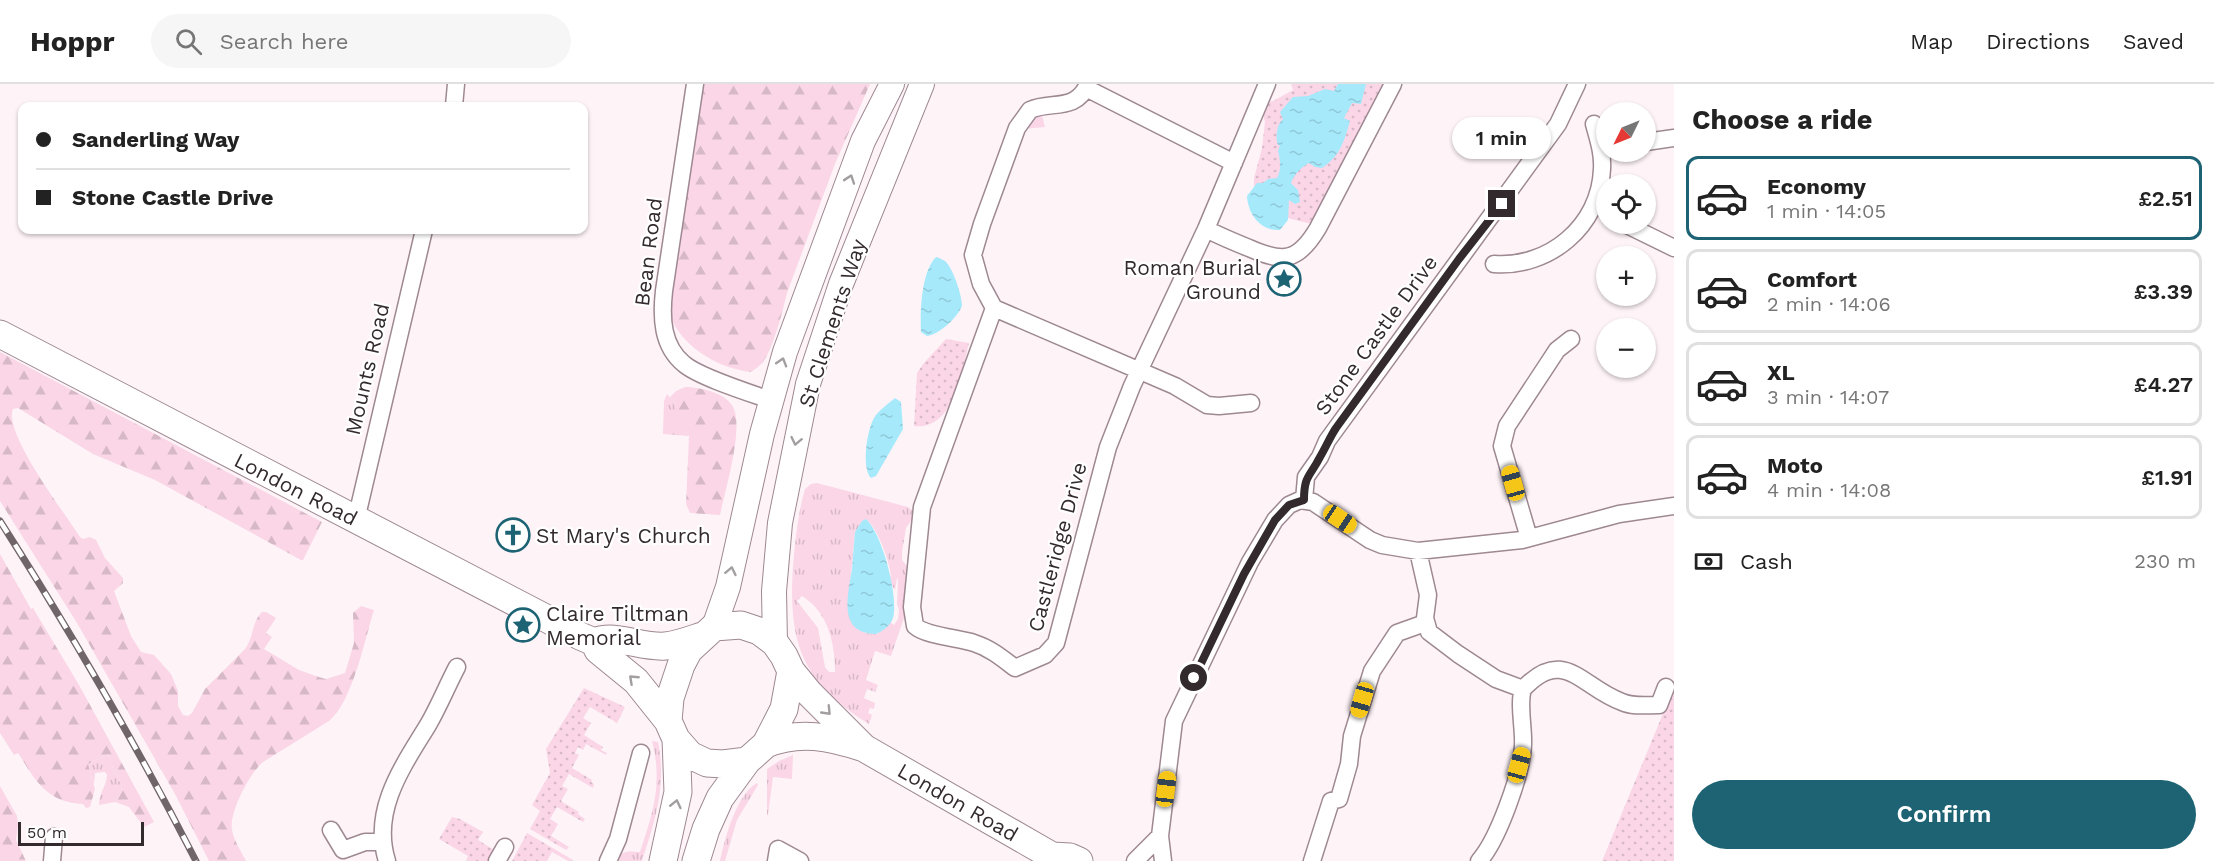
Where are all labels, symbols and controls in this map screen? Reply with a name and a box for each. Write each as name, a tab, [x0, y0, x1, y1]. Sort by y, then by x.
search box	[151, 14, 571, 68]
text: Hoppr	[30, 25, 115, 58]
icon: search	[172, 25, 205, 58]
text: Search here	[220, 29, 349, 54]
text: Map	[1910, 29, 1953, 54]
text: Directions	[1986, 29, 2090, 54]
text: Saved	[2123, 29, 2184, 54]
north arrow	[1596, 102, 1656, 162]
map controls	[1596, 102, 1656, 378]
text: Choose a ride	[1692, 104, 1872, 136]
callout: 1 min	[1452, 117, 1552, 159]
text: 1 min	[1476, 126, 1527, 150]
text: Sanderling Way	[72, 127, 239, 152]
icon: car	[1695, 171, 1749, 225]
one-way arrow	[842, 174, 855, 185]
button: locate	[1596, 174, 1656, 234]
text: Economy	[1767, 174, 1866, 199]
text: Stone Castle Drive	[72, 185, 273, 210]
text: £2.51	[2138, 186, 2193, 211]
route end	[1488, 190, 1515, 217]
street label: Bean Road	[629, 196, 667, 308]
text: 1 min · 14:05	[1767, 199, 1886, 223]
street label: St Clements Way	[793, 236, 871, 410]
button: +	[1596, 246, 1656, 306]
street label: Stone Castle Drive	[1310, 250, 1442, 420]
place label: Roman Burial Ground	[1124, 255, 1262, 304]
place icon: Roman Burial Ground	[1266, 261, 1302, 297]
icon: car	[1695, 264, 1749, 318]
text: Comfort	[1767, 267, 1857, 292]
text: £3.39	[2134, 279, 2193, 304]
text: 2 min · 14:06	[1767, 292, 1891, 316]
street label: Mounts Road	[340, 301, 394, 437]
button: −	[1596, 318, 1656, 378]
one-way arrow	[775, 357, 787, 368]
icon: car	[1695, 357, 1749, 411]
text: XL	[1767, 360, 1795, 385]
text: £4.27	[2134, 372, 2193, 397]
text: 3 min · 14:07	[1767, 385, 1889, 409]
one-way arrow	[790, 436, 803, 446]
street label: London Road	[230, 447, 362, 531]
icon: car	[1695, 450, 1749, 504]
text: Moto	[1767, 453, 1823, 478]
street label: Castleridge Drive	[1022, 459, 1092, 635]
car	[1499, 463, 1527, 503]
text: £1.91	[2141, 465, 2193, 490]
text: 4 min · 14:08	[1767, 478, 1891, 502]
car	[1320, 501, 1360, 537]
church icon: St Mary's Church	[495, 517, 531, 553]
place label: St Mary's Church	[536, 523, 711, 548]
icon: cash	[1692, 545, 1725, 578]
text: Cash	[1740, 549, 1793, 574]
text: 230 m	[2134, 549, 2196, 573]
one-way arrow	[724, 567, 737, 577]
place label: Claire Tiltman Memorial	[546, 601, 689, 650]
place icon: Claire Tiltman Memorial	[505, 607, 541, 643]
route start	[1180, 664, 1207, 691]
one-way arrow	[629, 675, 639, 686]
car	[1348, 680, 1376, 720]
one-way arrow	[819, 703, 830, 714]
car	[1506, 745, 1532, 785]
street label: London Road	[893, 757, 1023, 847]
car	[1155, 770, 1177, 808]
button: Confirm	[1692, 780, 2196, 849]
one-way arrow	[668, 799, 681, 809]
scale bar	[18, 819, 144, 846]
text: 50 m	[27, 823, 67, 842]

